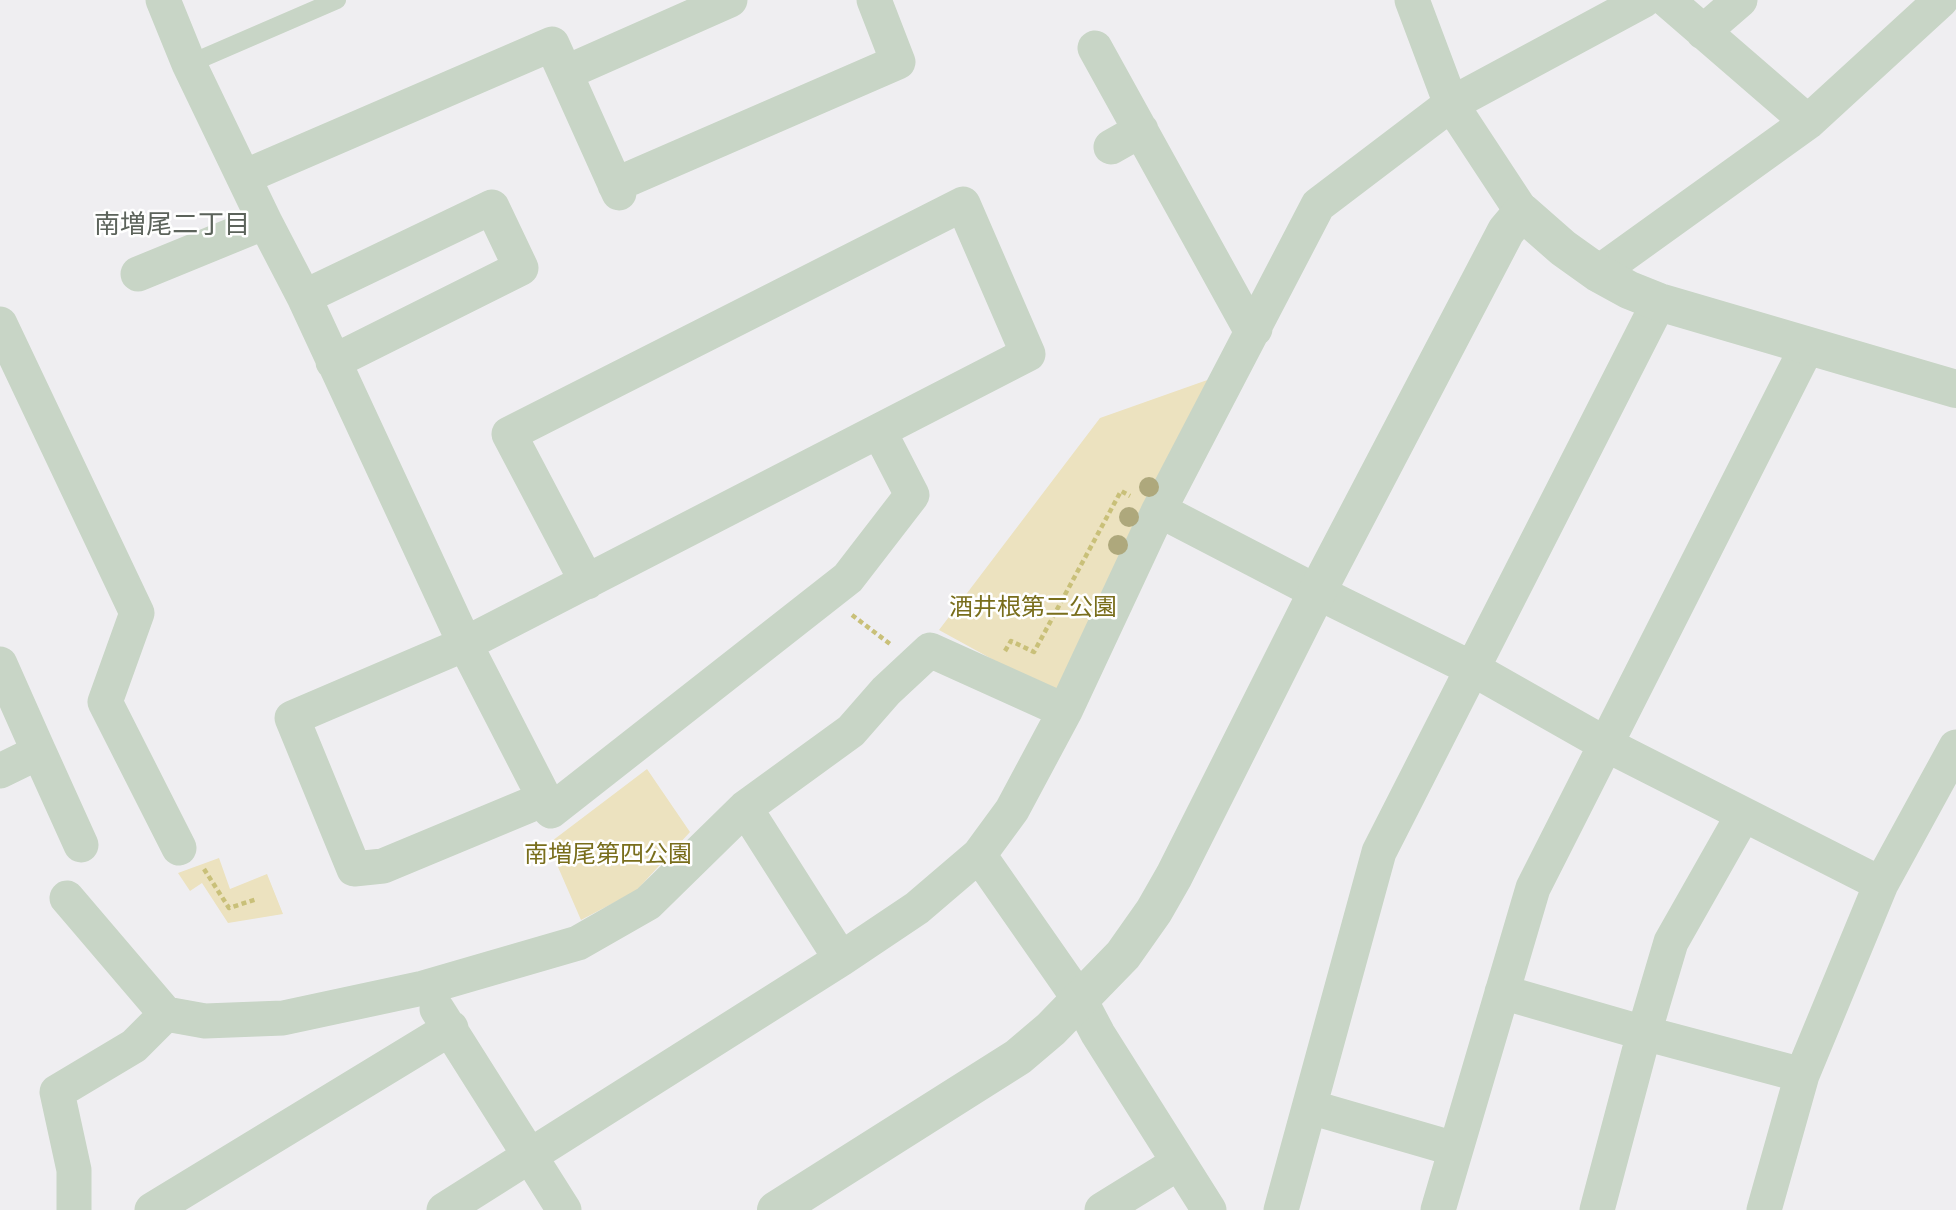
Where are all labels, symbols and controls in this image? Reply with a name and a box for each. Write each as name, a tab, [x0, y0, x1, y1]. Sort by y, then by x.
district label: 南増尾二丁目	[94, 210, 250, 242]
park label: 酒井根第二公園	[949, 594, 1117, 622]
park label: 南増尾第四公園	[524, 841, 692, 869]

